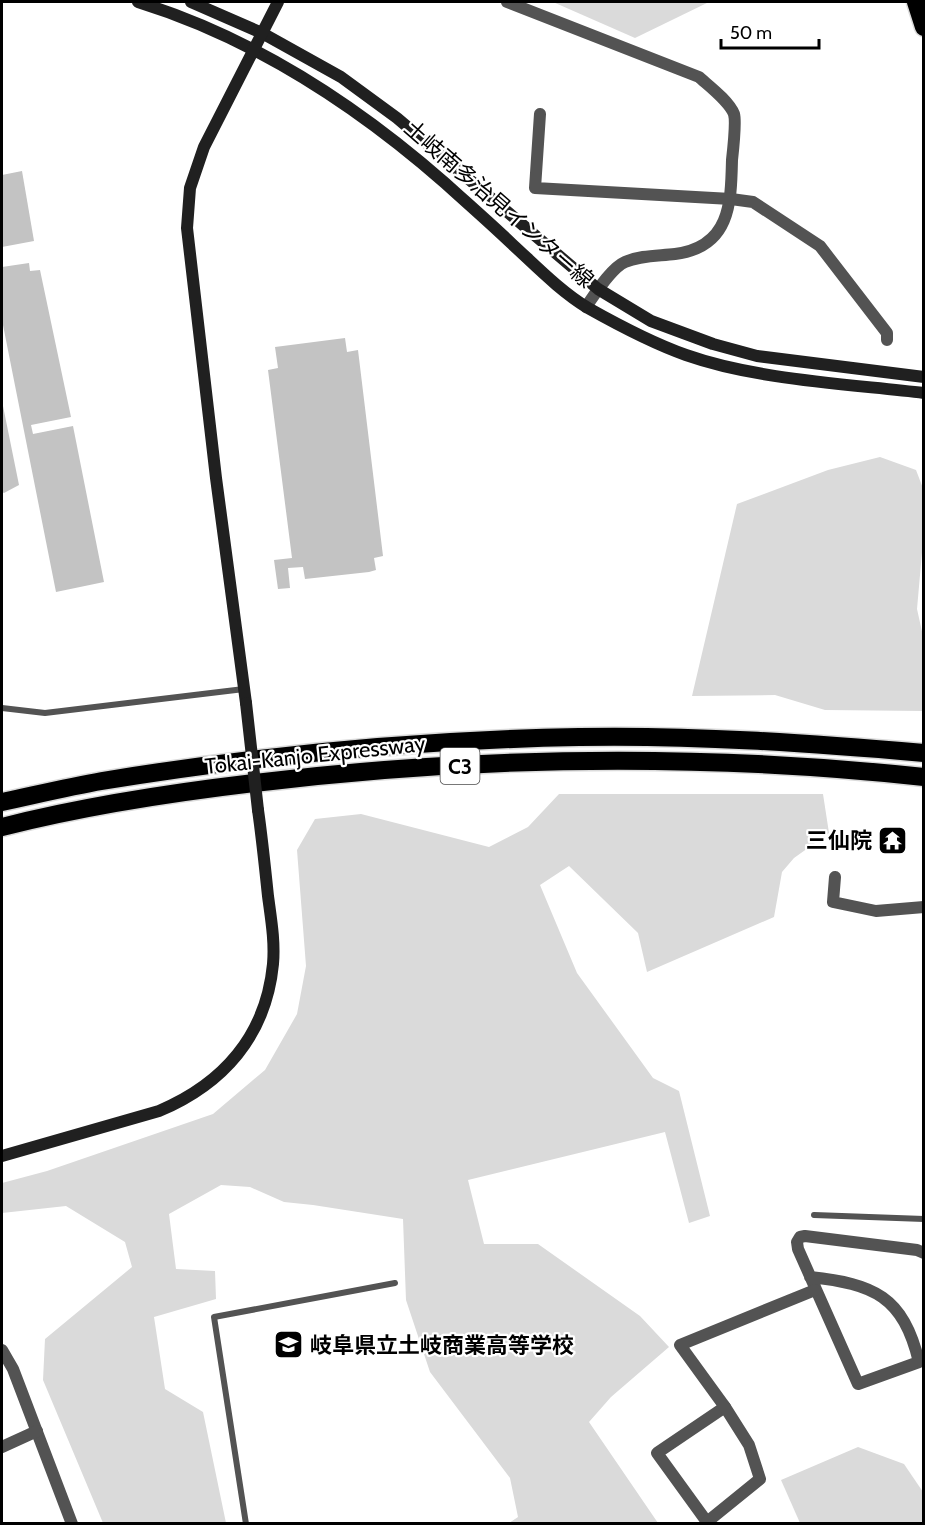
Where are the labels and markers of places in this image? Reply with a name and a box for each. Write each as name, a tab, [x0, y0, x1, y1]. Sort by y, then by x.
temple icon: 三仙院	[877, 824, 909, 856]
place label: 三仙院	[806, 827, 872, 854]
school or university icon: 岐阜県立土岐商業高等学校	[273, 1329, 305, 1361]
place label: 岐阜県立土岐商業高等学校	[310, 1332, 574, 1359]

